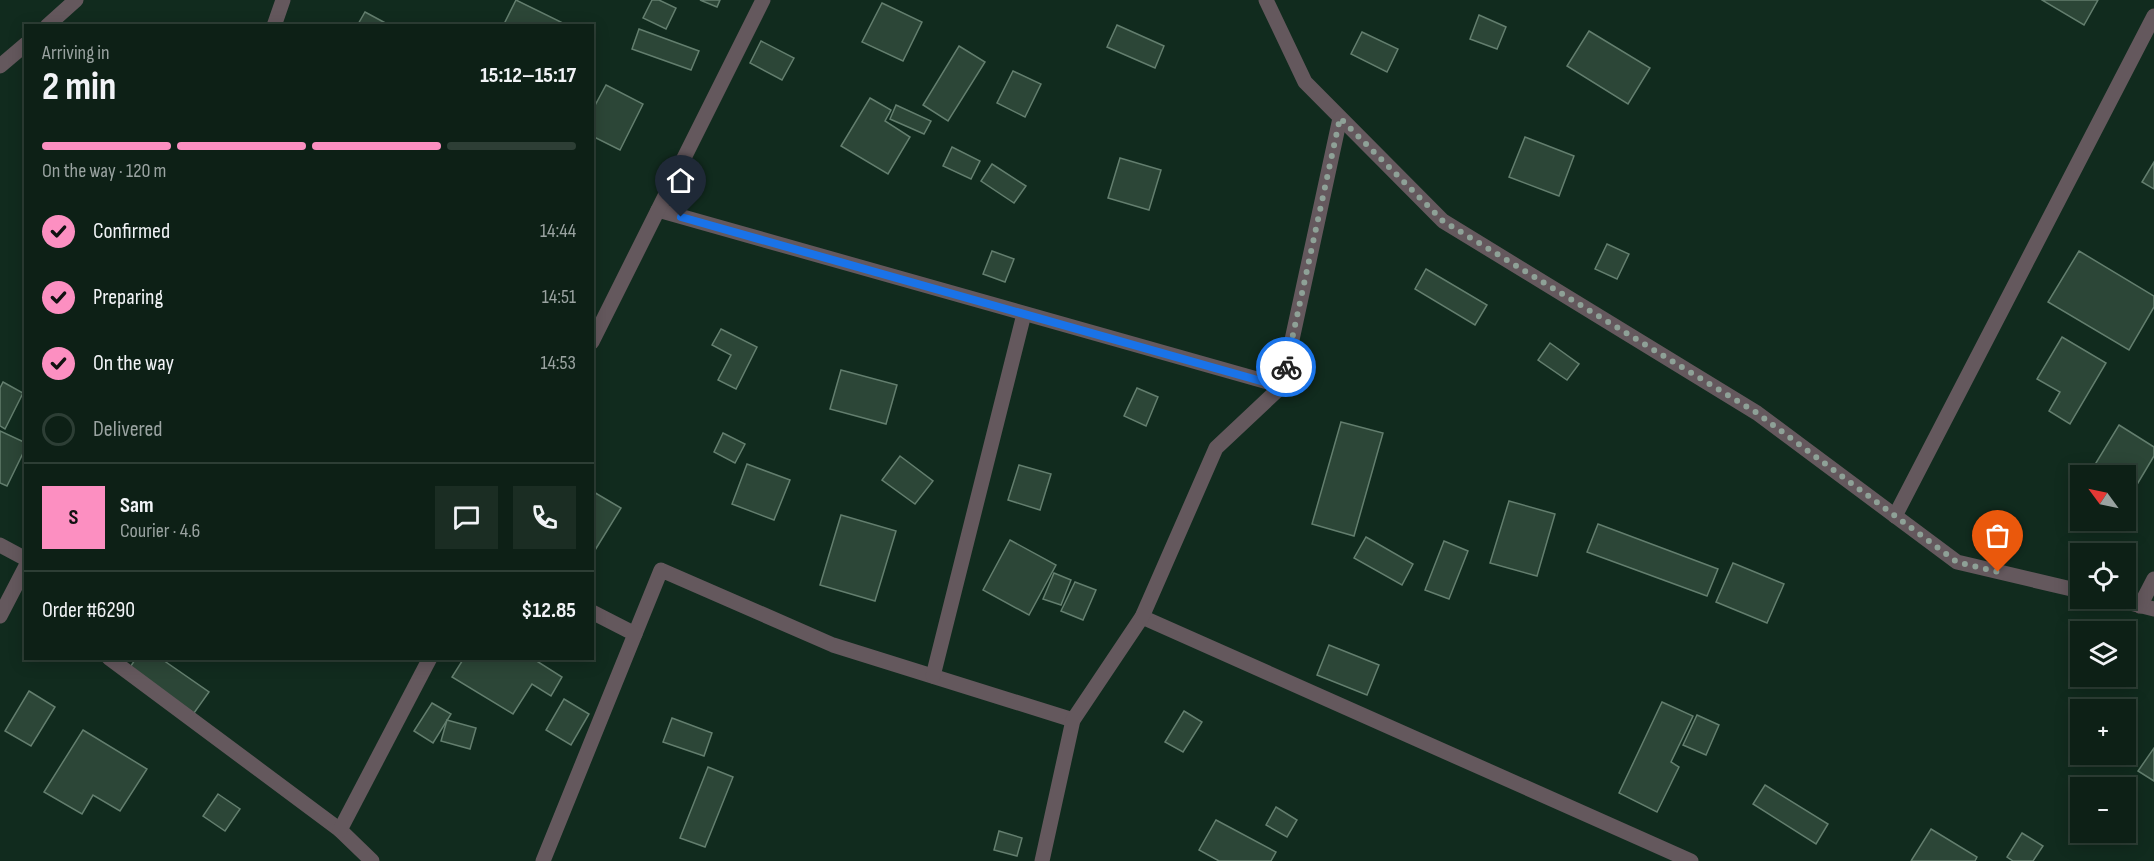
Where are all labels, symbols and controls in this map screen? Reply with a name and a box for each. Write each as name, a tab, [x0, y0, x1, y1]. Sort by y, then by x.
text: Arriving in	[42, 41, 110, 65]
text: 15:12–15:17	[480, 62, 576, 89]
text: 2 min	[42, 64, 116, 111]
pin	[655, 155, 706, 217]
text: On the way · 120 m	[42, 159, 166, 183]
icon: home	[664, 164, 697, 197]
icon: check	[42, 215, 75, 248]
text: Confirmed	[93, 218, 170, 245]
text: 14:44	[540, 219, 576, 243]
icon: check	[42, 281, 75, 314]
text: Preparing	[93, 284, 163, 311]
text: 14:51	[542, 285, 576, 309]
courier	[1256, 337, 1316, 397]
icon: check	[42, 347, 75, 380]
text: On the way	[93, 350, 174, 377]
text: 14:53	[540, 351, 576, 375]
icon: bike	[1270, 351, 1303, 384]
text: Delivered	[93, 416, 162, 443]
north arrow	[2070, 465, 2136, 531]
map controls	[2070, 465, 2136, 843]
button: chat	[435, 486, 498, 549]
button: phone	[513, 486, 576, 549]
text: Sam	[120, 492, 154, 519]
text: S	[69, 504, 78, 531]
pin	[1972, 510, 2023, 572]
text: Courier · 4.6	[120, 519, 200, 543]
icon: bag	[1981, 519, 2014, 552]
button: locate	[2070, 543, 2136, 609]
text: Order #6290	[42, 597, 135, 624]
text: $12.85	[521, 597, 576, 624]
button: layers	[2070, 621, 2136, 687]
button: +	[2070, 699, 2136, 765]
button: −	[2070, 777, 2136, 843]

